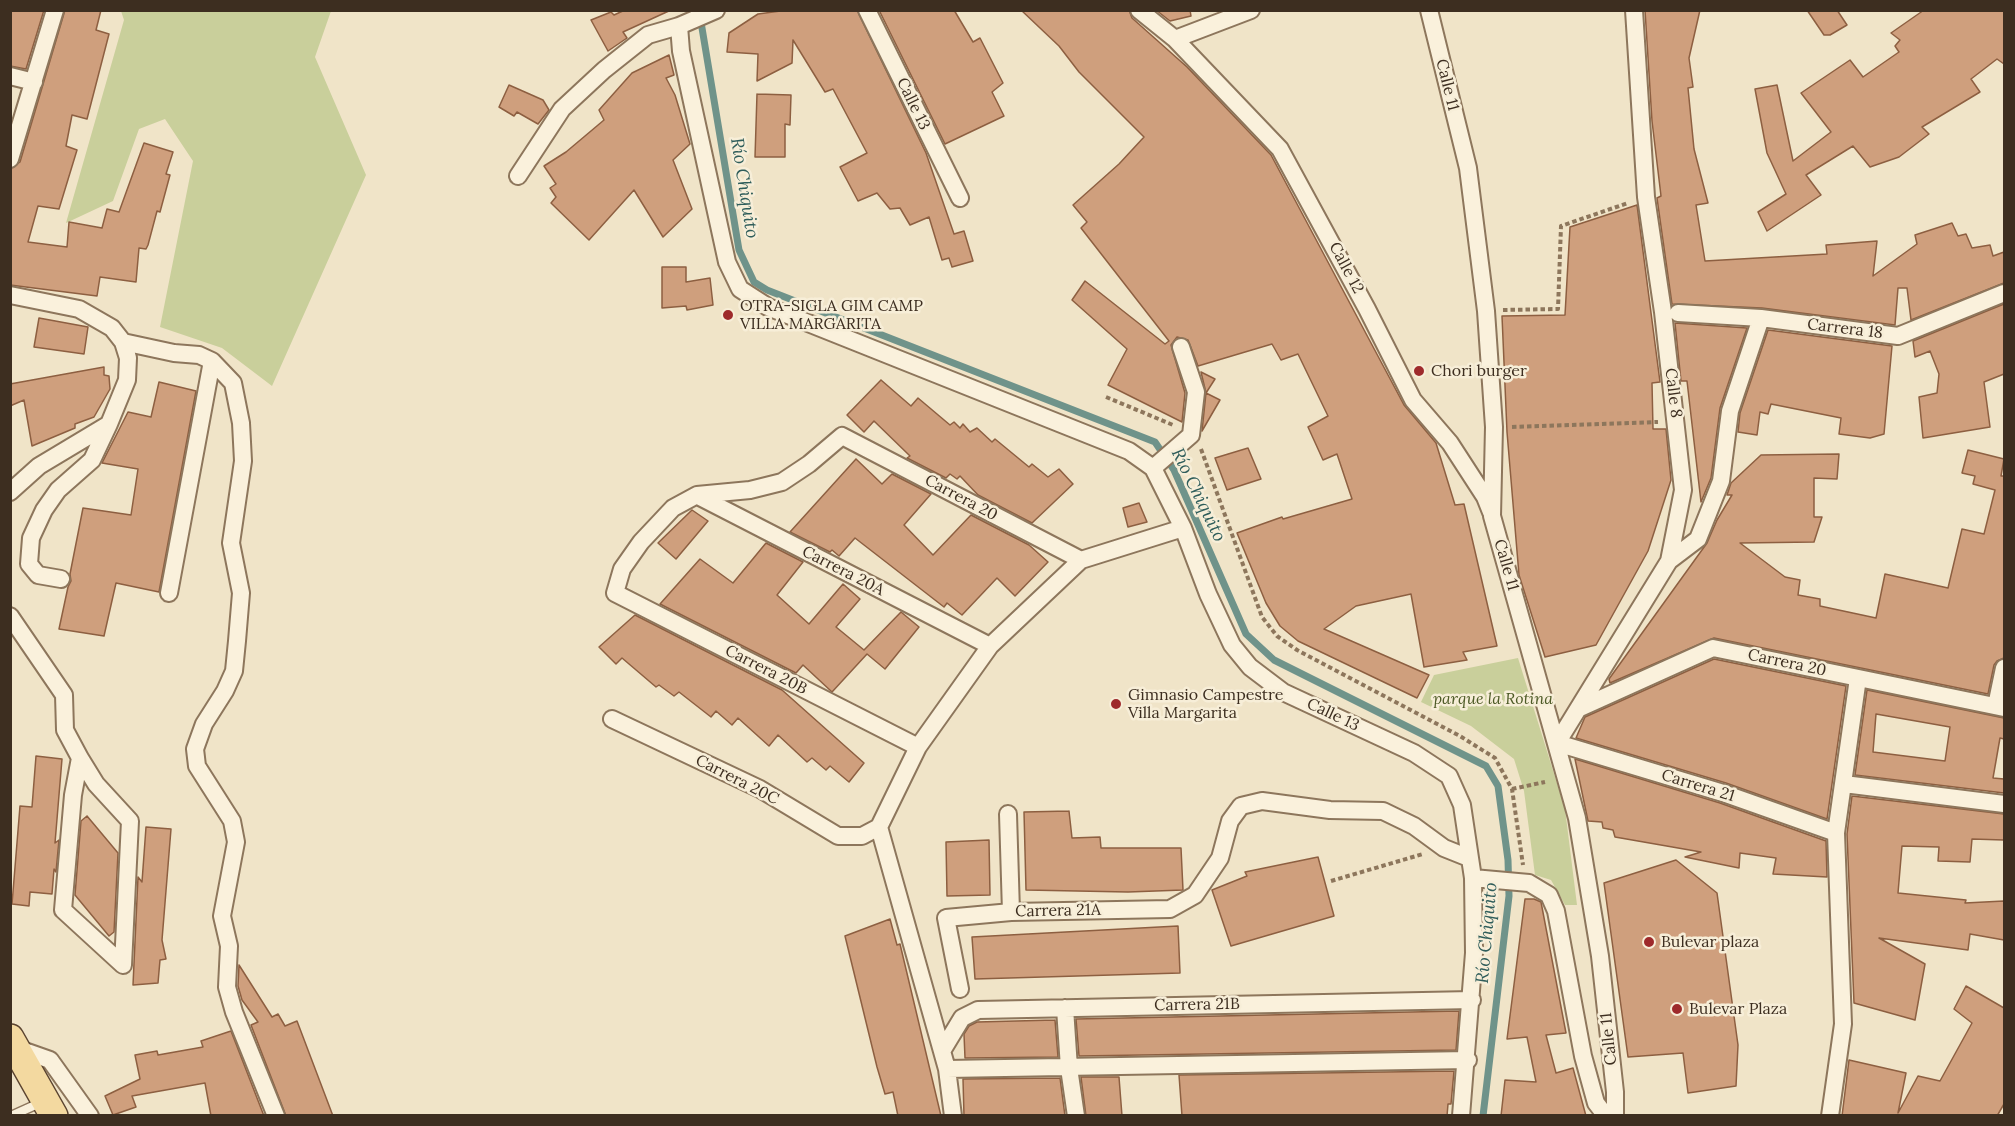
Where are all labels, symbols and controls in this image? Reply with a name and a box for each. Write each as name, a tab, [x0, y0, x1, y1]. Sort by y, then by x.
street label: Calle 11	[1431, 57, 1463, 113]
street label: Calle 13	[892, 75, 934, 133]
water label: Río Chiquito	[725, 136, 763, 240]
street label: Calle 12	[1325, 239, 1367, 297]
place label: OTRA-SIGLA GIM CAMP VILLA MARGARITA	[740, 296, 923, 334]
marker: OTRA-SIGLA GIM CAMP VILLA MARGARITA	[721, 308, 735, 322]
street label: Carrera 18	[1806, 315, 1884, 343]
place label: Chori burger	[1431, 361, 1527, 381]
marker: Chori burger	[1412, 364, 1426, 378]
street label: Calle 8	[1660, 367, 1686, 419]
water label: Río Chiquito	[1166, 445, 1230, 545]
street label: Carrera 20	[921, 471, 1001, 525]
street label: Calle 11	[1490, 537, 1522, 593]
street label: Carrera 20A	[799, 542, 887, 600]
street label: Carrera 20B	[722, 641, 810, 699]
street label: Carrera 20	[1746, 645, 1828, 681]
place label: Gimnasio Campestre Villa Margarita	[1128, 685, 1283, 723]
park label: parque la Rotina	[1433, 689, 1553, 709]
street label: Calle 13	[1304, 695, 1362, 735]
marker: Gimnasio Campestre Villa Margarita	[1109, 697, 1123, 711]
street label: Carrera 20C	[692, 751, 782, 809]
street label: Carrera 21	[1659, 766, 1737, 806]
water label: Río Chiquito	[1472, 882, 1502, 984]
street label: Carrera 21A	[1015, 901, 1101, 921]
place label: Bulevar plaza	[1661, 932, 1759, 952]
marker: Bulevar plaza	[1642, 935, 1656, 949]
street label: Carrera 21B	[1154, 995, 1240, 1015]
place label: Bulevar Plaza	[1689, 999, 1787, 1019]
marker: Bulevar Plaza	[1670, 1002, 1684, 1016]
street label: Calle 11	[1597, 1012, 1621, 1066]

